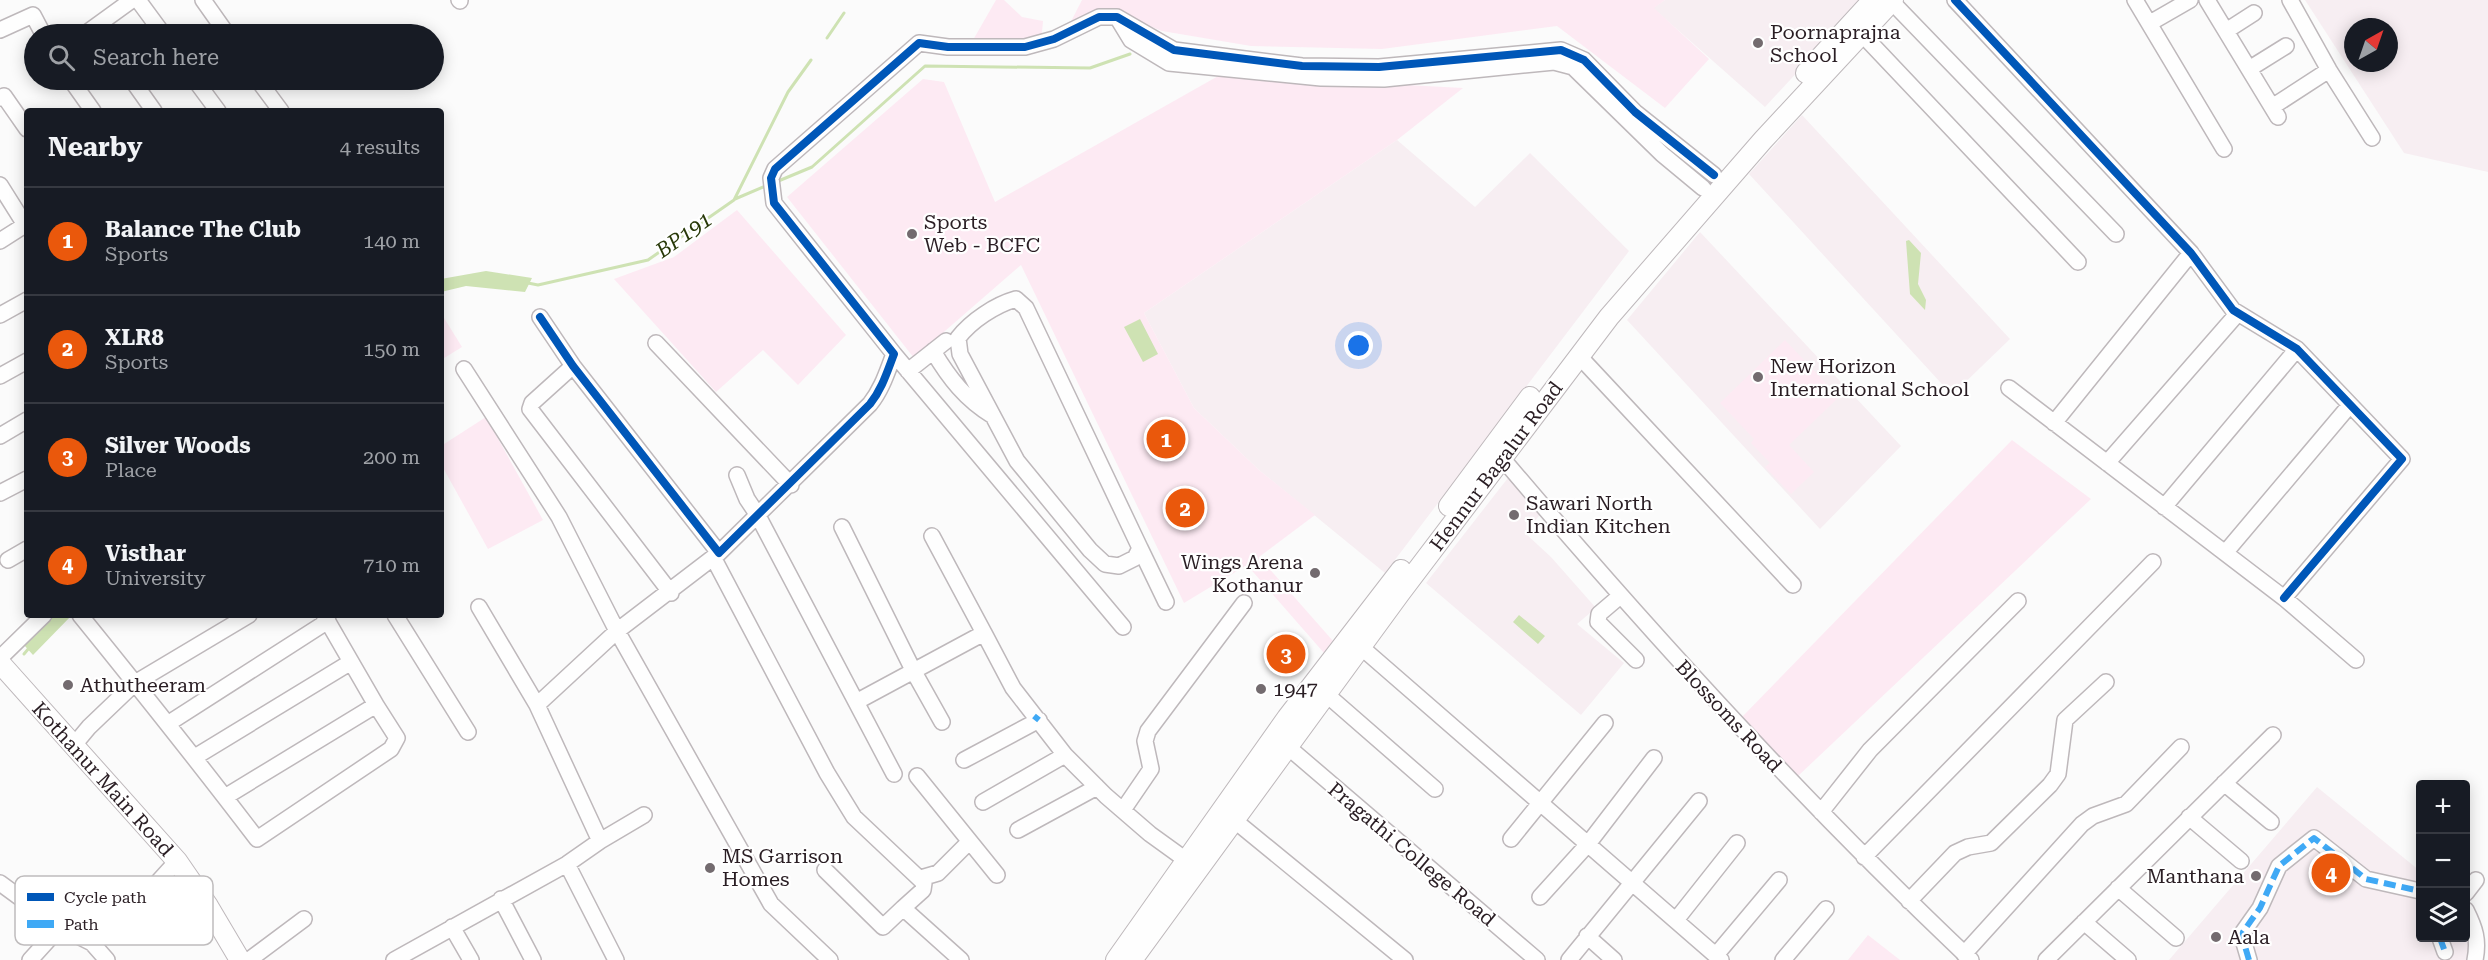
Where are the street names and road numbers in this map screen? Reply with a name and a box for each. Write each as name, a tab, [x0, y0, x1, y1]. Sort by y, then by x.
street label: Hennur Bagalur Road	[1424, 376, 1568, 555]
street label: Blossoms Road	[1671, 655, 1787, 777]
street label: Kothanur Main Road	[27, 697, 179, 861]
street label: Pragathi College Road	[1323, 777, 1501, 931]

